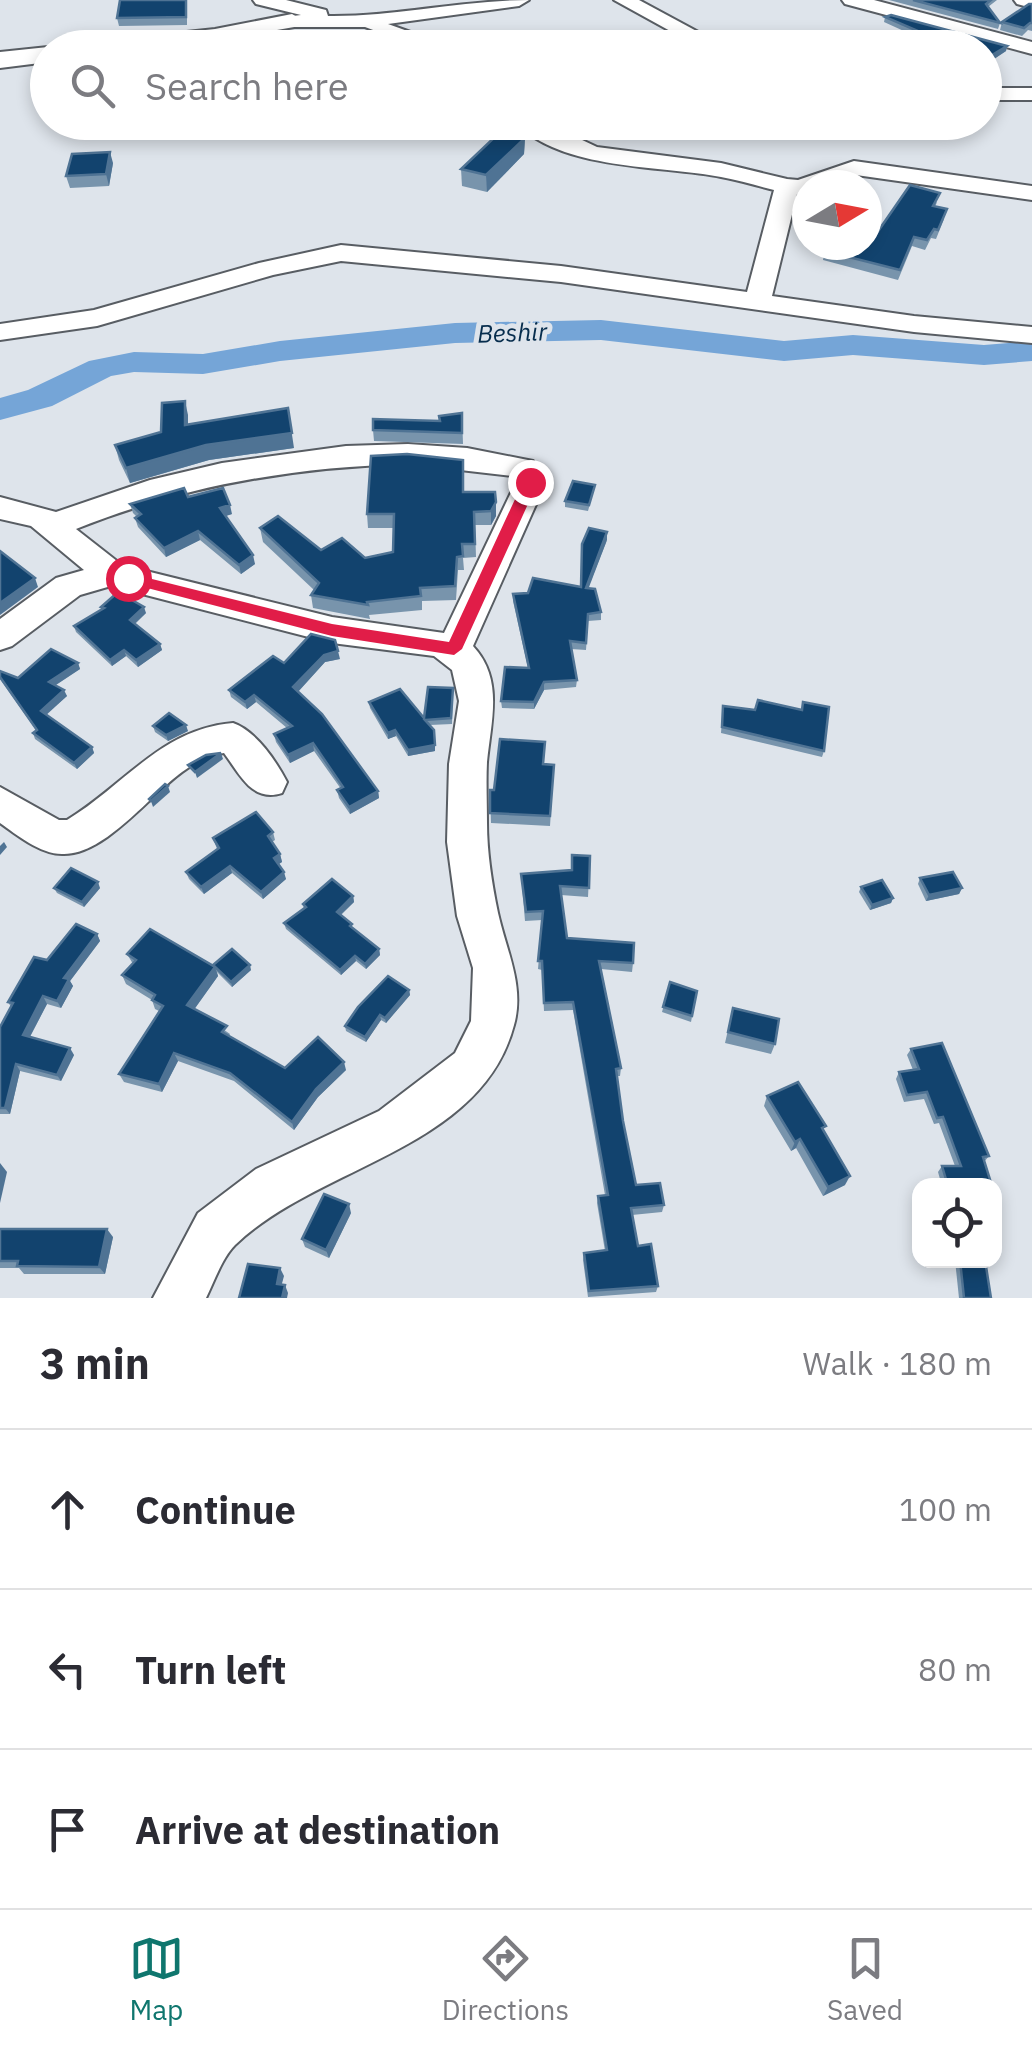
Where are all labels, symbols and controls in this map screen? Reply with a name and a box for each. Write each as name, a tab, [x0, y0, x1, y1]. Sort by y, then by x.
search box	[30, 30, 1002, 140]
icon: search	[65, 58, 120, 113]
text: Search here	[145, 61, 349, 110]
north arrow	[792, 170, 882, 260]
water label: Beshir	[476, 314, 548, 350]
route end	[508, 460, 554, 506]
route start	[106, 556, 152, 602]
map controls	[912, 1178, 1002, 1268]
button: locate	[912, 1178, 1002, 1268]
text: 3 min	[40, 1336, 150, 1391]
text: Walk · 180 m	[803, 1342, 992, 1384]
icon: ahead	[40, 1482, 95, 1537]
text: Continue	[135, 1485, 296, 1534]
text: 100 m	[899, 1488, 992, 1530]
icon: left	[40, 1642, 95, 1697]
text: Turn left	[135, 1645, 286, 1694]
text: 80 m	[918, 1648, 992, 1690]
icon: arrive	[40, 1802, 95, 1857]
text: Arrive at destination	[135, 1805, 500, 1854]
tab: Map	[129, 1931, 184, 2028]
tab: Directions	[442, 1931, 569, 2028]
tab: Saved	[827, 1931, 903, 2028]

